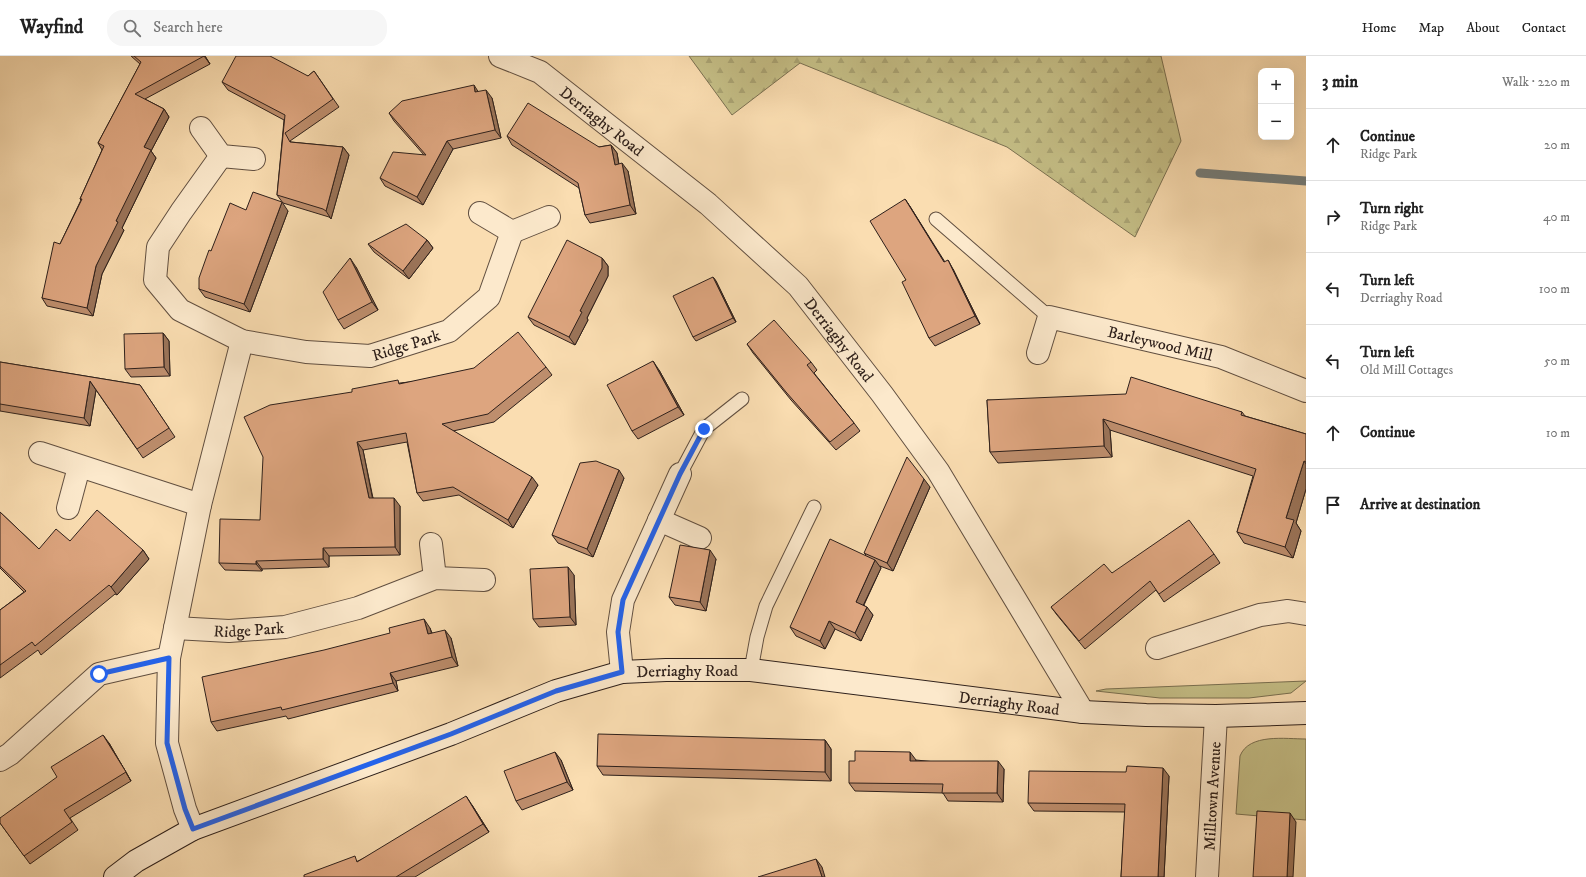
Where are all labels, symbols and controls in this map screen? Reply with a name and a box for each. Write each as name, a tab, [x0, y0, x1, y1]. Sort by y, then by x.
search box	[107, 10, 387, 46]
text: Wayfind	[20, 16, 83, 39]
icon: search	[121, 17, 143, 39]
text: Search here	[153, 18, 223, 37]
text: Home	[1362, 19, 1396, 37]
text: Map	[1418, 19, 1444, 37]
text: About	[1466, 19, 1500, 37]
text: Contact	[1522, 19, 1566, 37]
map controls	[1258, 68, 1294, 140]
button: +	[1258, 68, 1294, 104]
text: 3 min	[1322, 71, 1358, 93]
text: Walk · 220 m	[1502, 74, 1570, 90]
street label: Derriaghy Road	[555, 82, 648, 161]
button: −	[1258, 104, 1294, 140]
text: Continue	[1360, 127, 1415, 146]
icon: ahead	[1322, 134, 1344, 156]
text: 20 m	[1544, 137, 1570, 153]
text: Ridge Park	[1360, 146, 1417, 162]
text: Turn right	[1360, 199, 1423, 218]
icon: right	[1322, 206, 1344, 228]
text: 40 m	[1543, 209, 1570, 225]
text: Ridge Park	[1360, 218, 1417, 234]
text: Turn left	[1360, 271, 1414, 290]
icon: left	[1322, 278, 1344, 300]
text: 100 m	[1539, 281, 1570, 297]
text: Derriaghy Road	[1360, 290, 1443, 306]
street label: Derriaghy Road	[800, 294, 878, 386]
street label: Barleywood Mill	[1106, 322, 1215, 366]
street label: Ridge Park	[370, 325, 443, 366]
text: Turn left	[1360, 343, 1414, 362]
icon: left	[1322, 350, 1344, 372]
text: 50 m	[1544, 353, 1570, 369]
text: Old Mill Cottages	[1360, 362, 1453, 378]
route end	[695, 420, 713, 438]
icon: ahead	[1322, 422, 1344, 444]
text: Continue	[1360, 423, 1415, 442]
text: 10 m	[1546, 425, 1570, 441]
icon: arrive	[1322, 494, 1344, 516]
text: Arrive at destination	[1360, 495, 1480, 514]
street label: Ridge Park	[213, 618, 285, 642]
street label: Derriaghy Road	[636, 661, 738, 682]
route start	[90, 665, 108, 683]
street label: Derriaghy Road	[957, 687, 1061, 720]
street label: Milltown Avenue	[1199, 741, 1226, 851]

